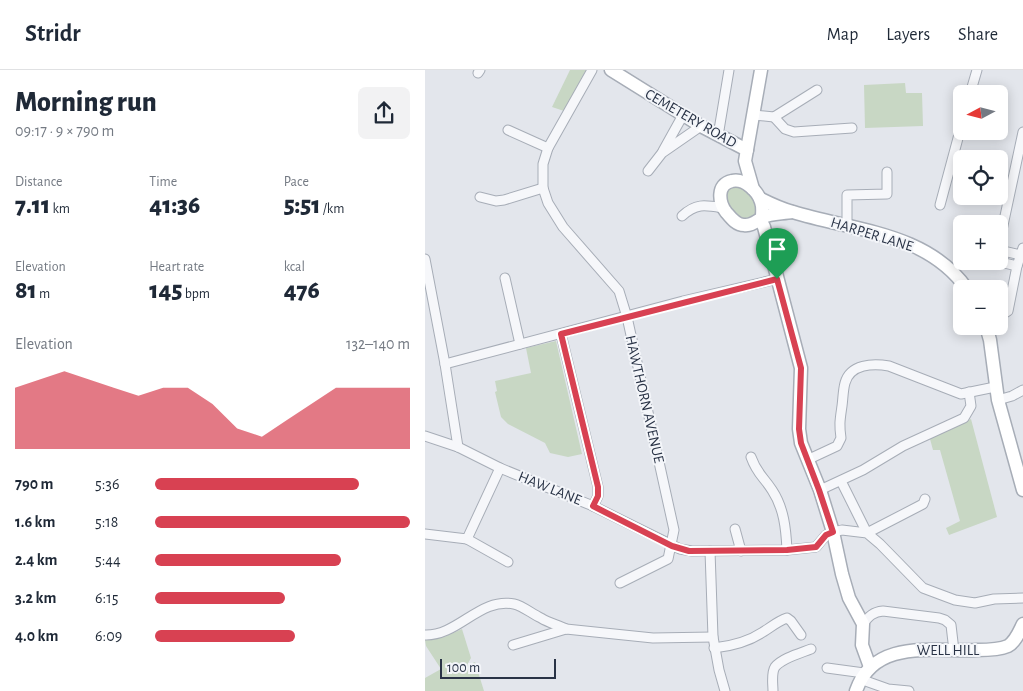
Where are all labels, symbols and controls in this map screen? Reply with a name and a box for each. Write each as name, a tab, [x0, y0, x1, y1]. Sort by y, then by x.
text: Stridr	[25, 22, 81, 46]
text: Map	[827, 26, 858, 44]
text: Layers	[886, 26, 930, 44]
text: Share	[958, 26, 998, 44]
north arrow	[953, 85, 1007, 140]
map controls	[953, 85, 1008, 335]
street label: CEMETERY ROAD	[642, 86, 739, 151]
button: share	[358, 87, 410, 139]
text: Morning run	[15, 89, 157, 117]
text: 09:17 · 9 × 790 m	[15, 123, 114, 139]
button: locate	[953, 150, 1008, 205]
text: Distance	[15, 175, 62, 189]
text: Time	[149, 175, 177, 189]
text: Pace	[284, 175, 309, 189]
text: 7.11	[15, 193, 50, 218]
text: 41:36	[149, 193, 200, 218]
text: 5:51	[284, 193, 320, 218]
text: km	[50, 202, 70, 216]
text: /km	[320, 202, 344, 216]
street label: HARPER LANE	[829, 215, 915, 254]
button: +	[953, 215, 1008, 270]
pin	[756, 228, 798, 279]
icon: arrive	[763, 235, 791, 263]
text: Elevation	[15, 260, 66, 274]
text: Heart rate	[149, 260, 204, 274]
text: kcal	[284, 260, 305, 274]
text: 81	[15, 278, 37, 303]
text: 145	[149, 278, 182, 303]
text: 476	[284, 278, 320, 303]
button: −	[953, 280, 1008, 335]
text: m	[37, 287, 50, 301]
text: bpm	[182, 287, 210, 301]
street label: HAWTHORN AVENUE	[622, 334, 667, 465]
text: Elevation	[15, 336, 73, 352]
text: 132–140 m	[346, 336, 410, 352]
street label: HAW LANE	[516, 469, 584, 508]
text: 790 m	[15, 476, 53, 492]
text: 5:36	[95, 476, 119, 492]
text: 1.6 km	[15, 514, 55, 530]
text: 5:18	[95, 514, 118, 530]
text: 2.4 km	[15, 552, 58, 568]
text: 5:44	[95, 552, 121, 568]
text: 3.2 km	[15, 590, 56, 606]
text: 6:15	[95, 590, 118, 606]
text: 4.0 km	[15, 628, 58, 644]
text: 6:09	[95, 628, 122, 644]
street label: WELL HILL	[917, 643, 980, 658]
scale bar	[440, 656, 556, 679]
text: 100 m	[447, 661, 480, 675]

